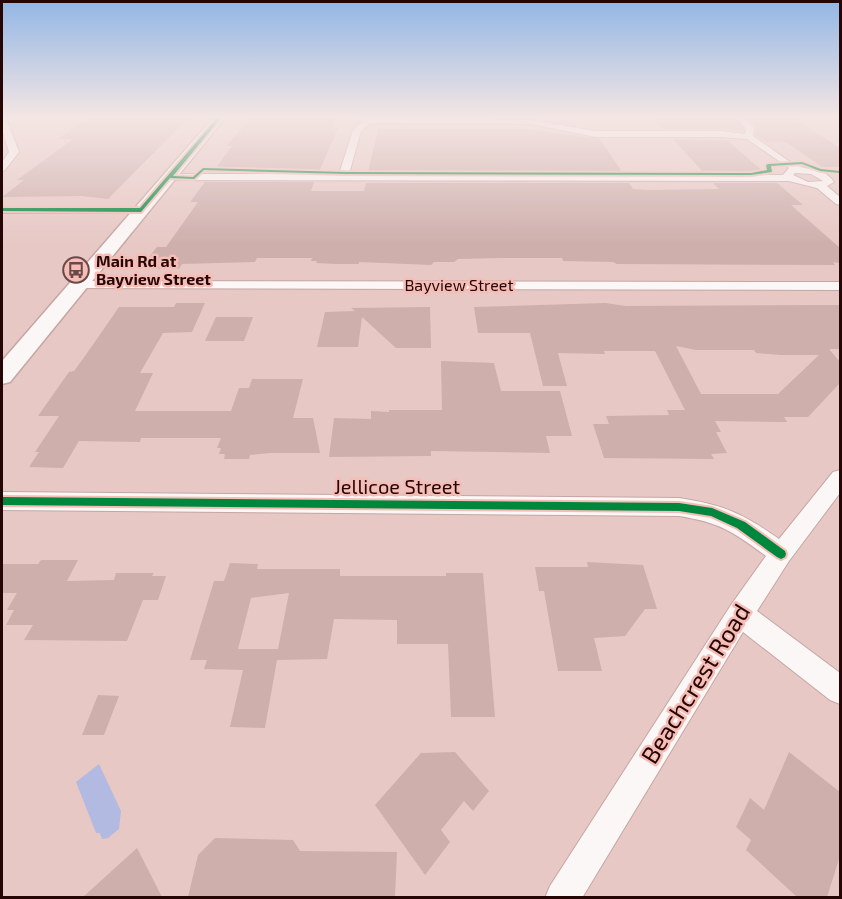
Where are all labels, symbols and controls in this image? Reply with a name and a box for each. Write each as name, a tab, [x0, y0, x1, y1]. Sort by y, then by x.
place label: Main Rd at Bayview Street	[96, 251, 211, 289]
bus stop icon: Main Rd at Bayview Street	[61, 255, 91, 285]
street label: Bayview Street	[404, 275, 514, 294]
street label: Jellicoe Street	[334, 474, 460, 498]
street label: Beachcrest Road	[634, 598, 755, 768]

